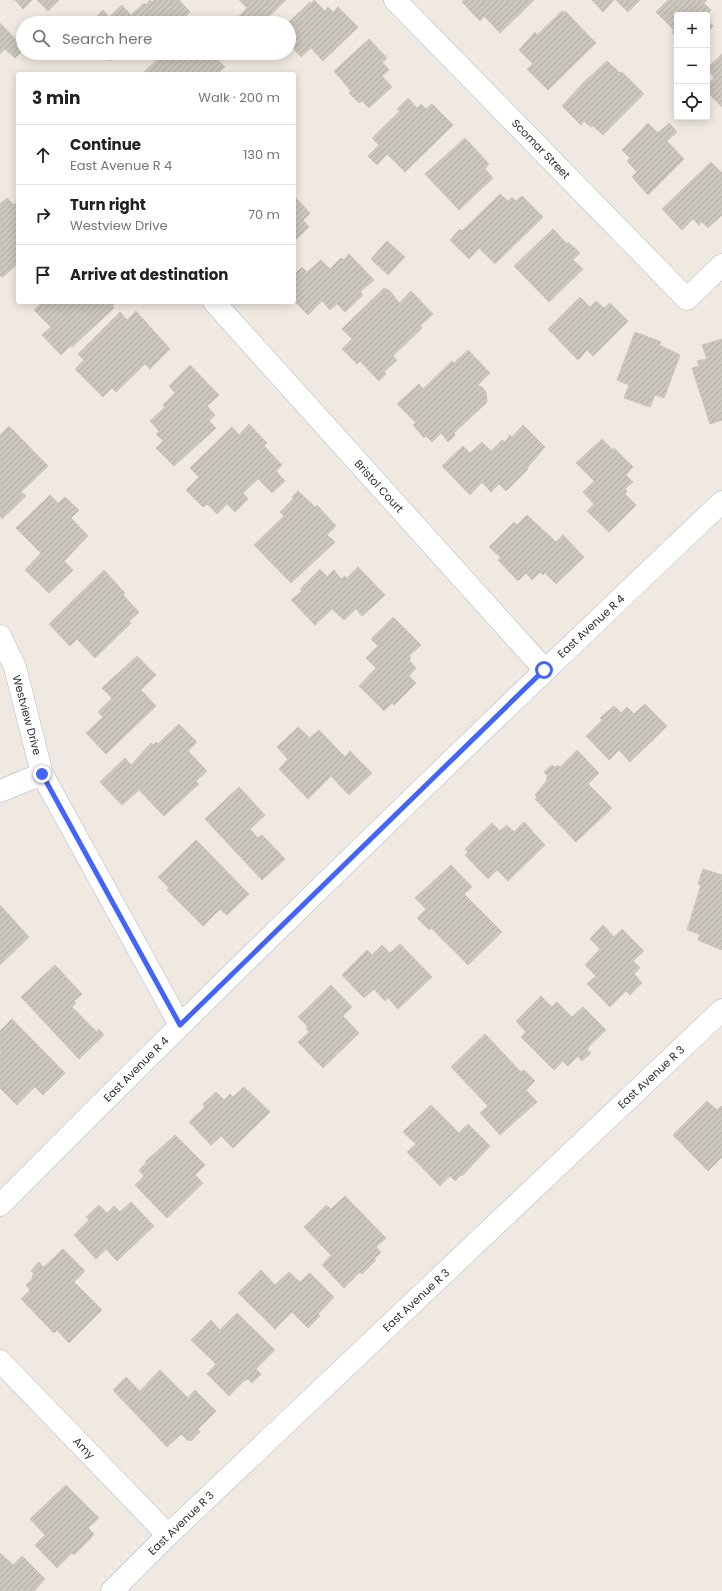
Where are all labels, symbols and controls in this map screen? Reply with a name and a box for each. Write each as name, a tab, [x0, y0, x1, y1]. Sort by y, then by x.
map controls	[674, 12, 710, 120]
button: +	[674, 12, 710, 48]
search box	[16, 16, 296, 60]
icon: search	[30, 27, 52, 49]
text: Search here	[62, 28, 152, 49]
button: −	[674, 48, 710, 84]
button: locate	[674, 84, 710, 120]
text: 3 min	[32, 86, 80, 110]
text: Walk · 200 m	[198, 88, 280, 107]
street label: Scomar Street	[508, 115, 574, 183]
text: Continue	[70, 134, 141, 155]
icon: ahead	[32, 144, 54, 166]
text: 130 m	[243, 145, 280, 164]
text: East Avenue R 4	[70, 156, 172, 175]
text: Turn right	[70, 194, 146, 215]
icon: right	[32, 204, 54, 226]
text: 70 m	[248, 205, 280, 224]
text: Westview Drive	[70, 216, 168, 235]
icon: arrive	[32, 264, 54, 286]
text: Arrive at destination	[70, 264, 228, 285]
street label: Bristol Court	[351, 456, 407, 516]
street label: East Avenue R 4	[554, 591, 628, 661]
route start	[535, 661, 553, 679]
street label: Westview Drive	[9, 673, 45, 757]
route end	[33, 765, 51, 783]
street label: East Avenue R 4	[100, 1033, 172, 1105]
street label: East Avenue R 3	[614, 1042, 688, 1112]
street label: East Avenue R 3	[379, 1265, 453, 1335]
street label: Amy	[70, 1433, 99, 1463]
street label: East Avenue R 3	[144, 1487, 218, 1559]

